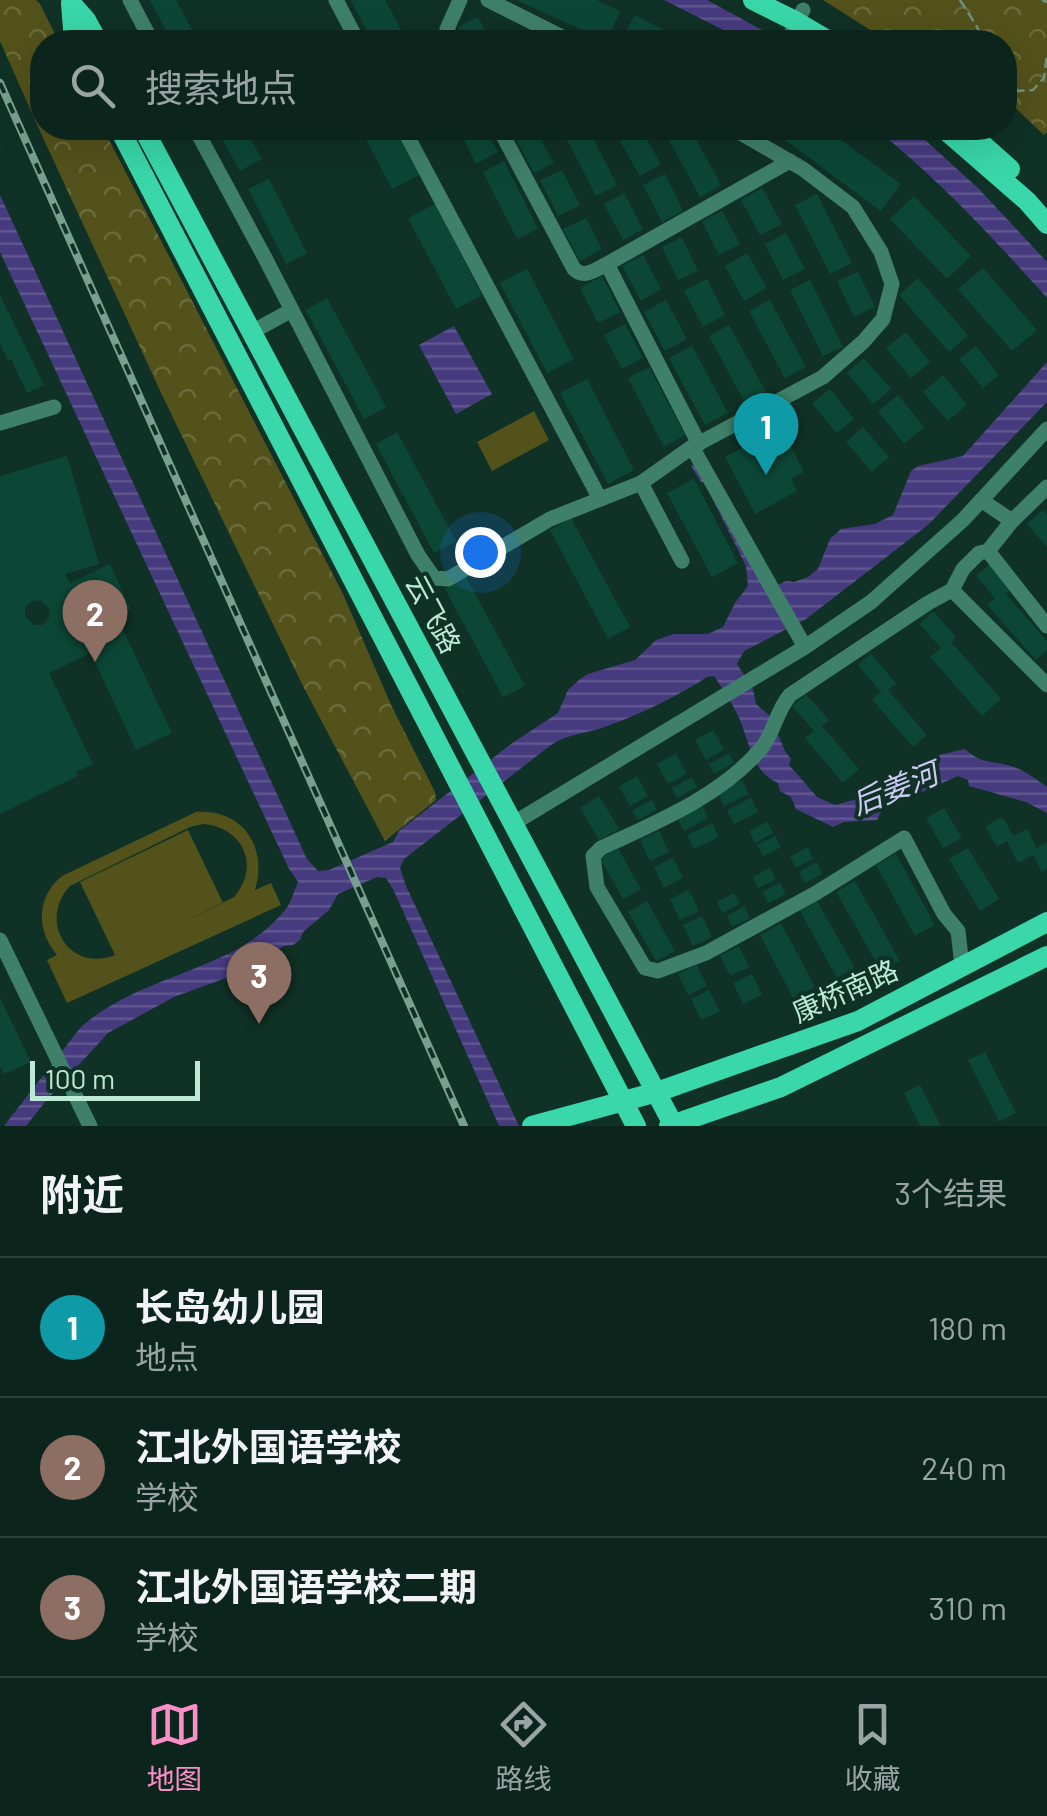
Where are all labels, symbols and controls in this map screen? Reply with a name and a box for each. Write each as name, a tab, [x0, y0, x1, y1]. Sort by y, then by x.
search box	[30, 30, 1017, 140]
icon: search	[65, 58, 120, 113]
text: 搜索地点	[145, 64, 297, 110]
pin: 1	[734, 392, 798, 475]
your location	[455, 527, 506, 578]
street label: 云飞路	[399, 568, 469, 659]
pin: 2	[62, 580, 128, 662]
water label: 后姜河	[846, 752, 947, 821]
pin: 3	[226, 942, 292, 1024]
street label: 康桥南路	[787, 952, 903, 1028]
scale bar	[30, 1056, 200, 1100]
text: 100 m	[45, 1061, 115, 1095]
text: 附近	[40, 1168, 124, 1218]
text: 3个结果	[895, 1173, 1007, 1211]
text: 长岛幼儿园	[135, 1283, 325, 1329]
text: 1	[67, 1308, 78, 1346]
text: 180 m	[928, 1308, 1007, 1346]
text: 地点	[135, 1337, 199, 1375]
text: 江北外国语学校	[135, 1423, 401, 1469]
text: 2	[64, 1448, 81, 1486]
text: 240 m	[921, 1448, 1007, 1486]
text: 学校	[135, 1477, 199, 1515]
text: 江北外国语学校二期	[135, 1563, 477, 1609]
text: 3	[64, 1588, 81, 1626]
text: 310 m	[929, 1588, 1007, 1626]
text: 学校	[135, 1617, 199, 1655]
tab: 地图	[146, 1697, 203, 1797]
tab: 路线	[495, 1697, 552, 1797]
tab: 收藏	[844, 1697, 901, 1797]

